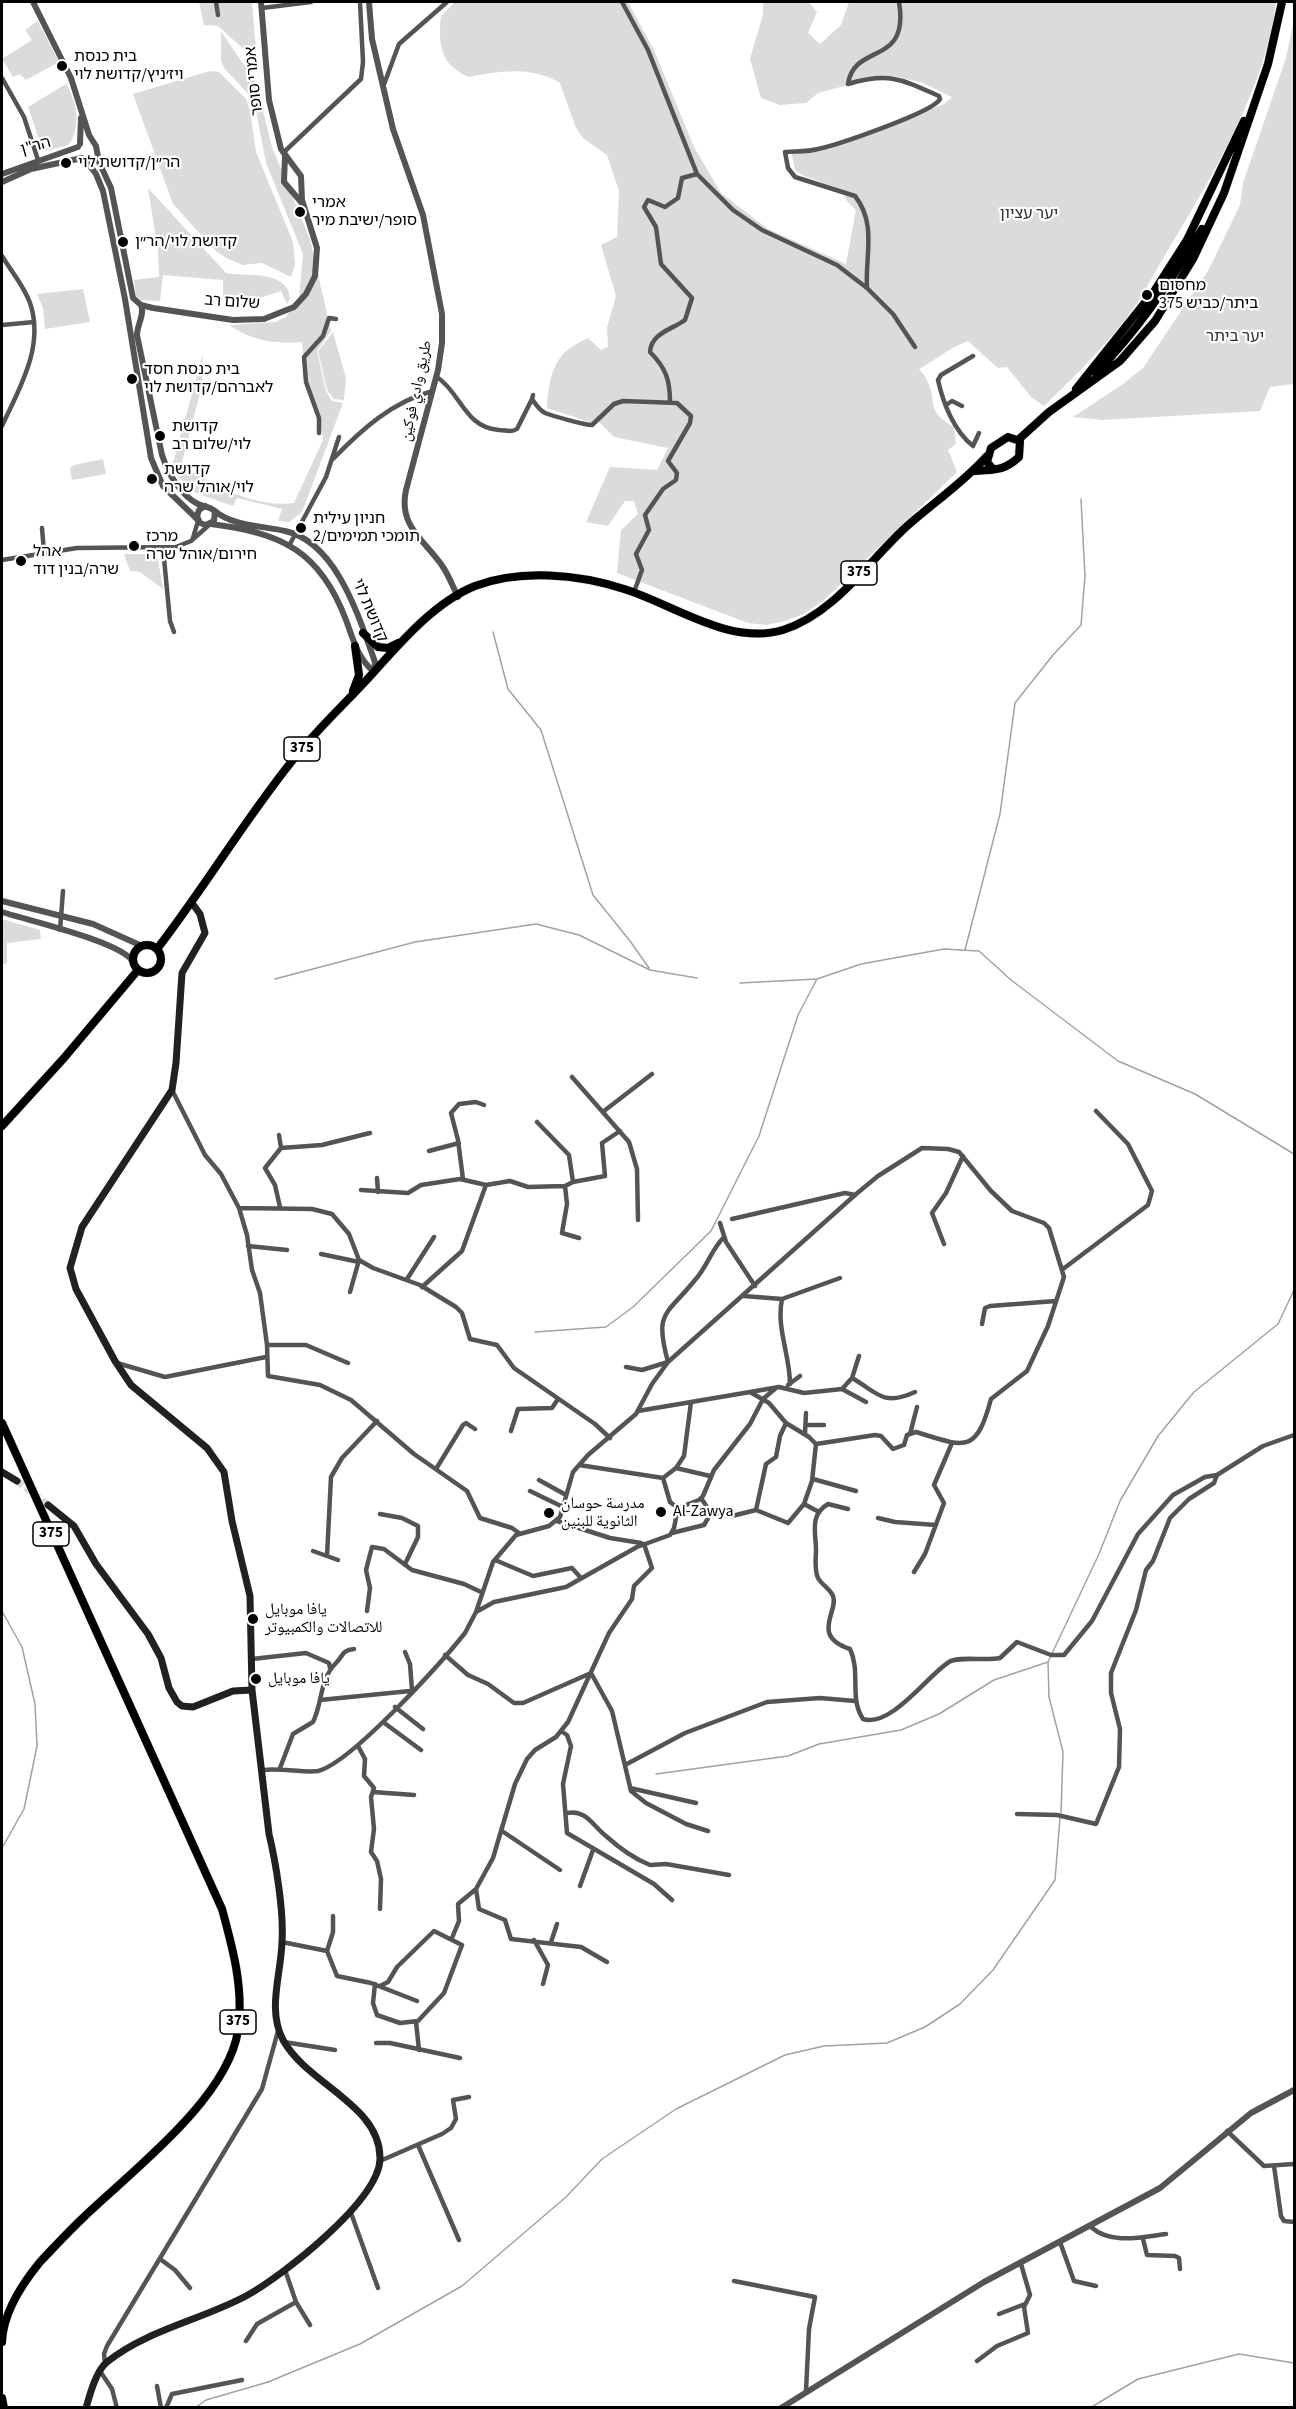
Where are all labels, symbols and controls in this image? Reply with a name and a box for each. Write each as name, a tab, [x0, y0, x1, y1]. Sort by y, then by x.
street label: אמרי סופר	[242, 45, 268, 117]
place label: בית כנסת ויז׳ניץ/קדושת לוי	[74, 47, 184, 85]
marker: בית כנסת ויז׳ניץ/קדושת לוי	[55, 59, 69, 73]
street label: הר"ן	[19, 134, 53, 160]
place label: הר״ן/קדושת לוי	[78, 153, 180, 173]
marker: הר״ן/קדושת לוי	[59, 156, 73, 170]
place label: אמרי סופר/ישיבת מיר	[312, 193, 417, 231]
park label: יער עציון	[1000, 204, 1058, 224]
marker: אמרי סופר/ישיבת מיר	[293, 205, 307, 219]
place label: קדושת לוי/הר״ן	[135, 232, 237, 252]
marker: קדושת לוי/הר״ן	[116, 235, 130, 249]
place label: מחסום ביתר/כביש 375	[1159, 276, 1258, 314]
marker: מחסום ביתר/כביש 375	[1140, 288, 1154, 302]
street label: שלום רב	[204, 291, 260, 315]
park label: יער ביתר	[1206, 327, 1264, 347]
street label: طريق وادي فوکين	[397, 339, 437, 443]
place label: בית כנסת חסד לאברהם/קדושת לוי	[144, 360, 273, 398]
marker: בית כנסת חסד לאברהם/קדושת לוי	[125, 372, 139, 386]
place label: קדושת לוי/שלום רב	[172, 417, 251, 455]
marker: קדושת לוי/שלום רב	[153, 429, 167, 443]
place label: קדושת לוי/אוהל שרה	[164, 460, 254, 498]
marker: קדושת לוי/אוהל שרה	[145, 472, 159, 486]
place label: חניון עילית 2/תומכי תמימים	[313, 509, 420, 547]
marker: חניון עילית 2/תומכי תמימים	[294, 521, 308, 535]
place label: מרכז חירום/אוהל שרה	[146, 527, 257, 565]
marker: מרכז חירום/אוהל שרה	[127, 539, 141, 553]
place label: אהל שרה/בנין דוד	[33, 542, 119, 580]
marker: אהל שרה/בנין דוד	[14, 554, 28, 568]
road number: 375	[841, 561, 877, 585]
street label: קדושת לוי	[347, 576, 391, 646]
road number: 375	[284, 737, 320, 761]
place label: مدرسة حوسان الثانوية للبنين	[561, 1494, 645, 1532]
place label: Al-Zawya	[673, 1502, 734, 1522]
marker: Al-Zawya	[654, 1505, 668, 1519]
marker: مدرسة حوسان الثانوية للبنين	[542, 1506, 556, 1520]
road number: 375	[33, 1522, 69, 1546]
place label: يافا موبايل للاتصالات والكمبيوتر	[265, 1600, 382, 1638]
marker: يافا موبايل للاتصالات والكمبيوتر	[246, 1612, 260, 1626]
place label: يافا موبايل	[268, 1669, 330, 1689]
marker: يافا موبايل	[249, 1672, 263, 1686]
road number: 375	[220, 2010, 256, 2034]

